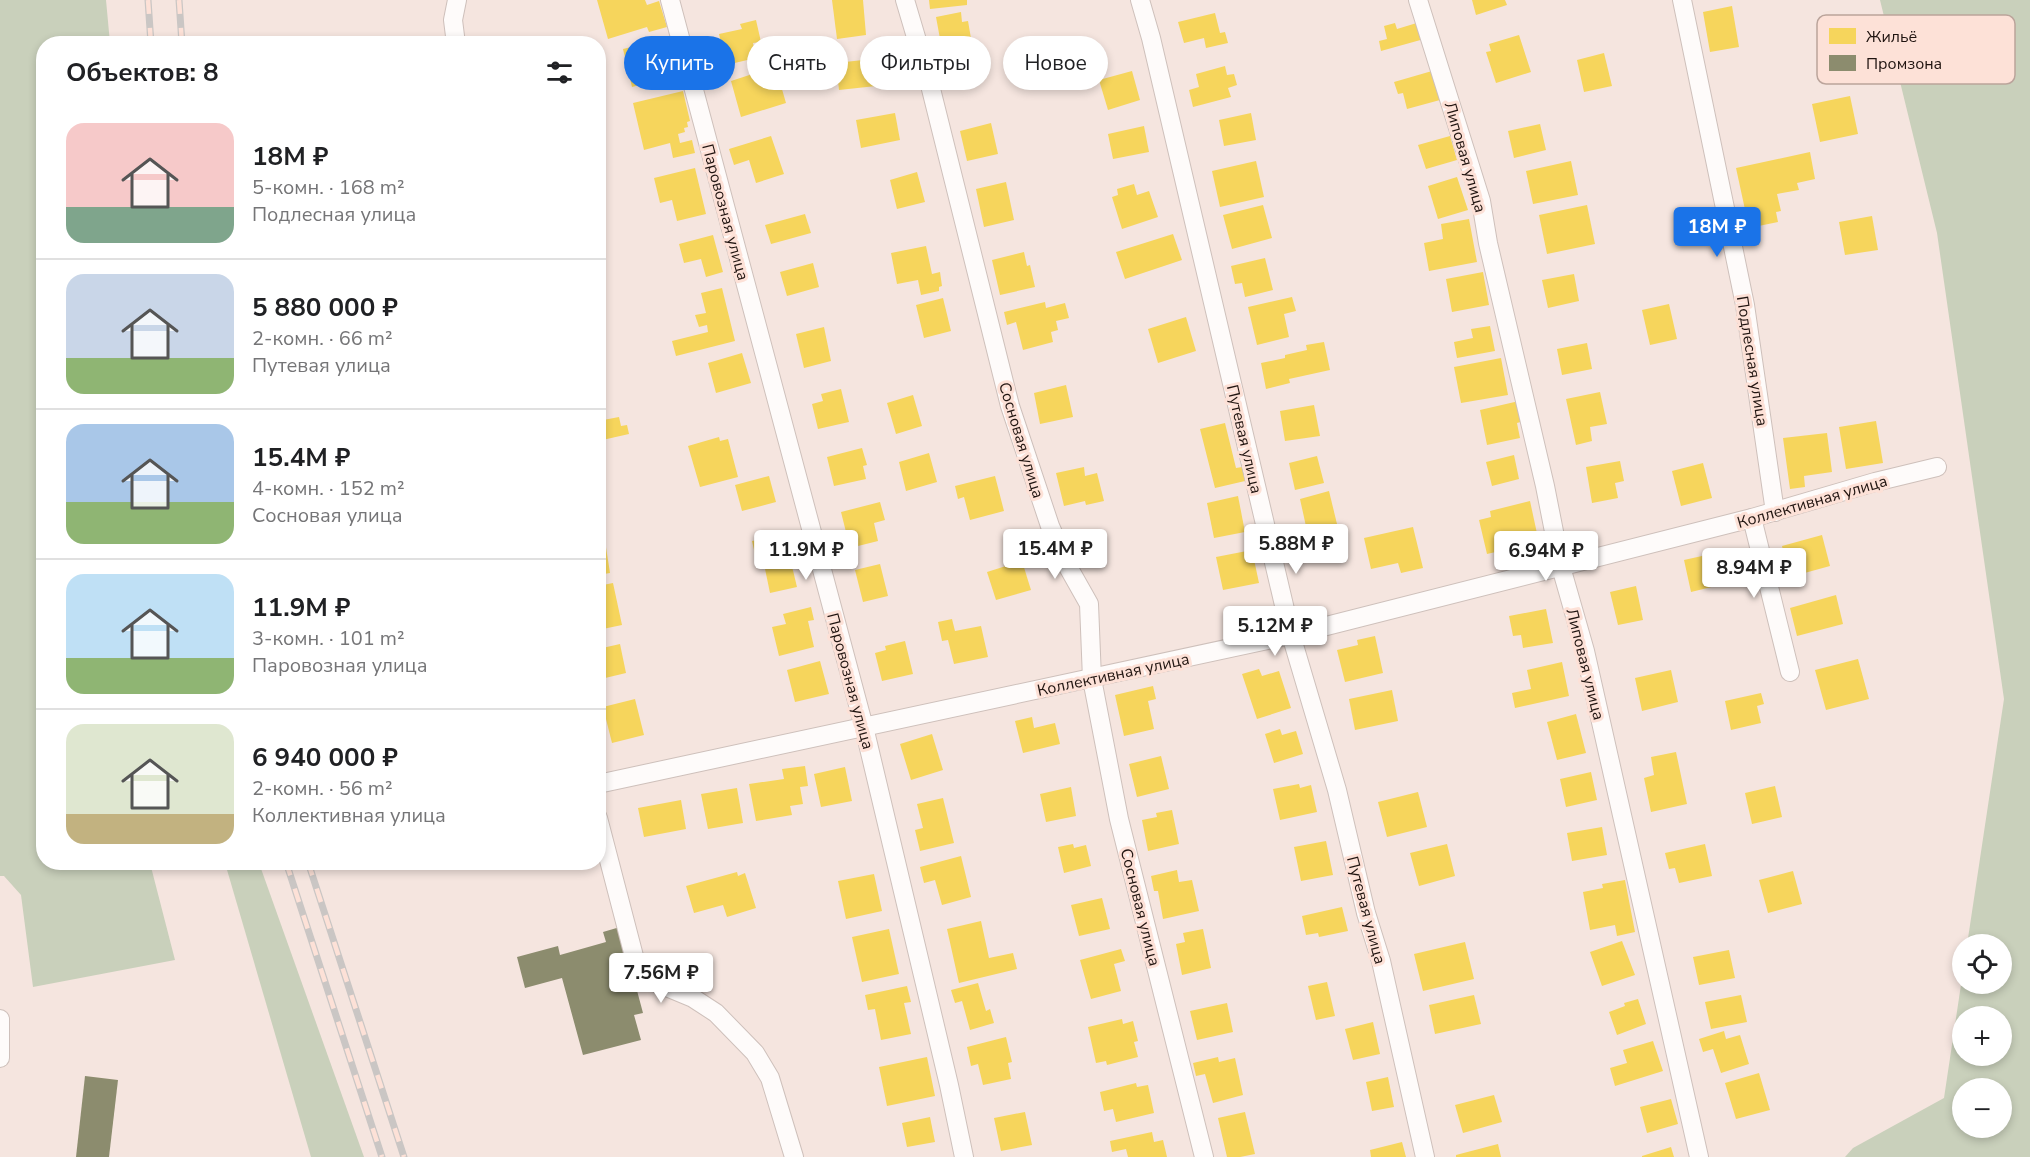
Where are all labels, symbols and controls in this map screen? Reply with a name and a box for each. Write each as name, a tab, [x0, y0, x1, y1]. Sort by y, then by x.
legend	[1817, 15, 2015, 84]
text: Жильё	[1866, 26, 1917, 48]
chip: Купить	[624, 36, 735, 90]
chip: Снять	[747, 36, 848, 90]
chip: Фильтры	[860, 36, 991, 90]
chip: Новое	[1003, 36, 1108, 90]
text: Промзона	[1866, 53, 1942, 75]
text: Объектов: 8	[66, 55, 219, 90]
icon: filters	[543, 56, 576, 89]
street label: Липовая улица	[1439, 99, 1491, 215]
text: 18M ₽	[252, 139, 328, 174]
street label: Паровозная улица	[696, 142, 754, 283]
icon: home	[114, 147, 186, 219]
text: 5-комн. · 168 m²	[252, 174, 405, 201]
text: Подлесная улица	[252, 201, 416, 228]
pin: 18M ₽	[1675, 207, 1759, 258]
text: 18M ₽	[1688, 213, 1746, 240]
text: 5 880 000 ₽	[252, 290, 398, 325]
street label: Подлесная улица	[1731, 295, 1773, 428]
icon: home	[114, 298, 186, 370]
text: 2-комн. · 66 m²	[252, 325, 393, 352]
text: Путевая улица	[252, 352, 391, 379]
street label: Сосновая улица	[993, 379, 1049, 501]
street label: Путевая улица	[1221, 383, 1267, 496]
text: 15.4M ₽	[252, 440, 350, 475]
icon: home	[114, 448, 186, 520]
street label: Коллективная улица	[1735, 470, 1890, 534]
text: 4-комн. · 152 m²	[252, 475, 405, 502]
text: Сосновая улица	[252, 502, 403, 529]
pin: 5.88M ₽	[1241, 524, 1351, 575]
pin: 15.4M ₽	[1000, 529, 1110, 580]
pin: 11.9M ₽	[751, 530, 861, 581]
text: 5.88M ₽	[1258, 530, 1334, 557]
pin: 6.94M ₽	[1491, 531, 1601, 582]
text: 15.4M ₽	[1017, 535, 1093, 562]
text: 11.9M ₽	[768, 536, 844, 563]
text: 6.94M ₽	[1508, 537, 1584, 564]
pin: 8.94M ₽	[1699, 548, 1809, 599]
text: 8.94M ₽	[1716, 554, 1792, 581]
text: 11.9M ₽	[252, 590, 350, 625]
icon: home	[114, 598, 186, 670]
pin: 5.12M ₽	[1220, 606, 1330, 657]
street label: Липовая улица	[1561, 606, 1610, 722]
street label: Паровозная улица	[821, 611, 879, 752]
text: 5.12M ₽	[1237, 612, 1313, 639]
text: 3-комн. · 101 m²	[252, 625, 405, 652]
street label: Коллективная улица	[1035, 648, 1191, 702]
text: Паровозная улица	[252, 652, 428, 679]
text: 6 940 000 ₽	[252, 740, 398, 775]
icon: home	[114, 748, 186, 820]
text: 2-комн. · 56 m²	[252, 775, 393, 802]
text: Коллективная улица	[252, 802, 446, 829]
street label: Сосновая улица	[1115, 846, 1165, 968]
street label: Путевая улица	[1341, 854, 1391, 967]
map controls	[1952, 934, 2012, 1138]
button: locate	[1952, 934, 2012, 994]
pin: 7.56M ₽	[606, 953, 716, 1004]
text: 7.56M ₽	[623, 959, 699, 986]
button: +	[1952, 1006, 2012, 1066]
button: −	[1952, 1078, 2012, 1138]

